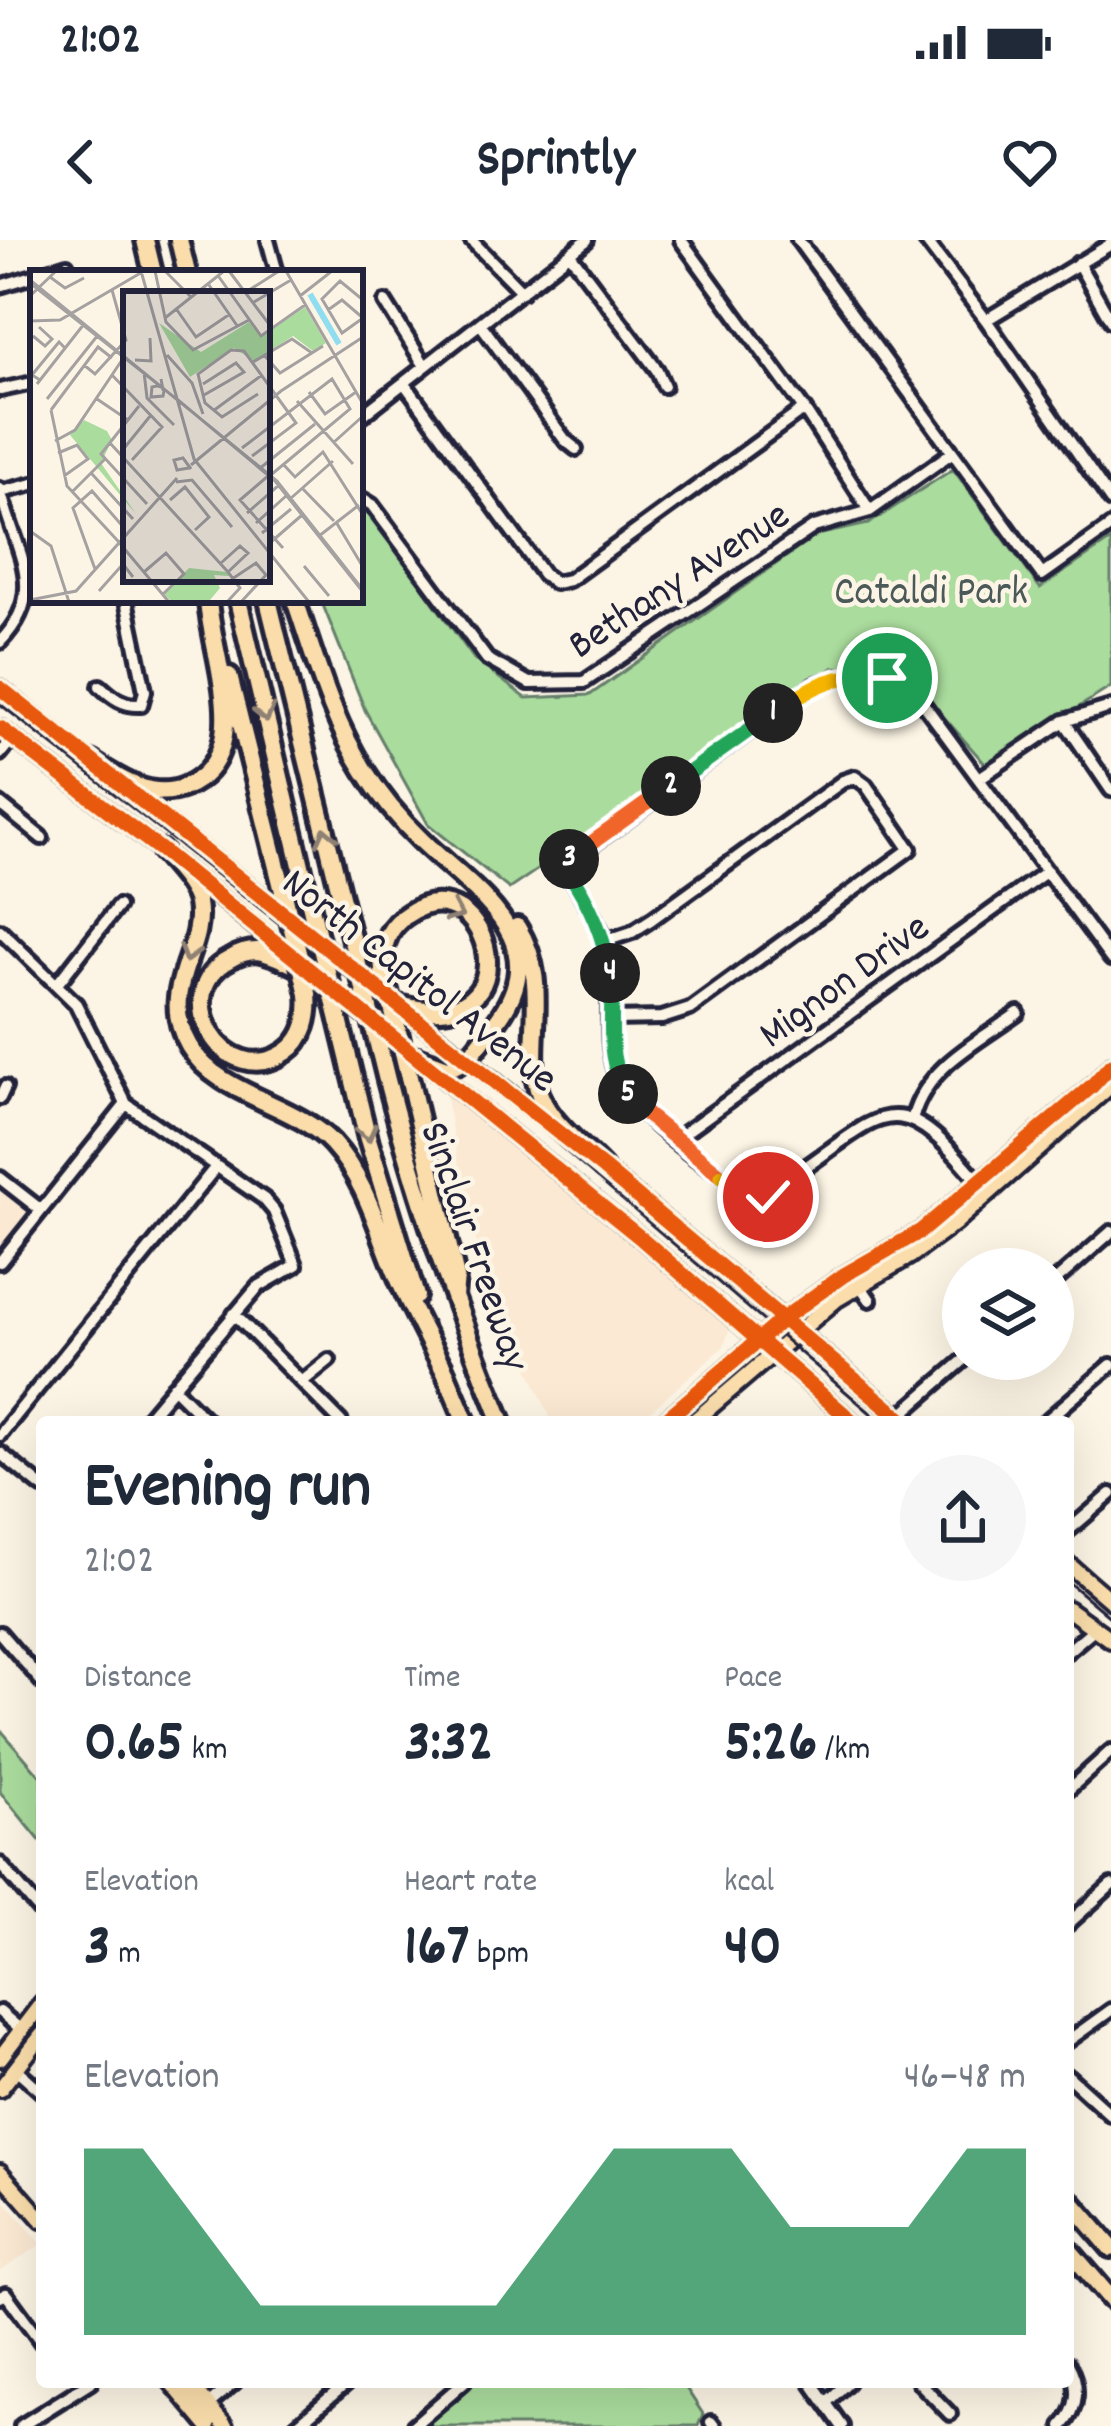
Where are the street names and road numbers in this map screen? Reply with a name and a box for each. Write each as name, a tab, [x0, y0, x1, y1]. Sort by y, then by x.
street label: Bethany Avenue	[558, 489, 804, 677]
street label: North Capitol Avenue	[267, 857, 568, 1110]
street label: Mignon Drive	[748, 901, 944, 1066]
street label: Sinclair Freeway	[401, 1115, 542, 1381]

